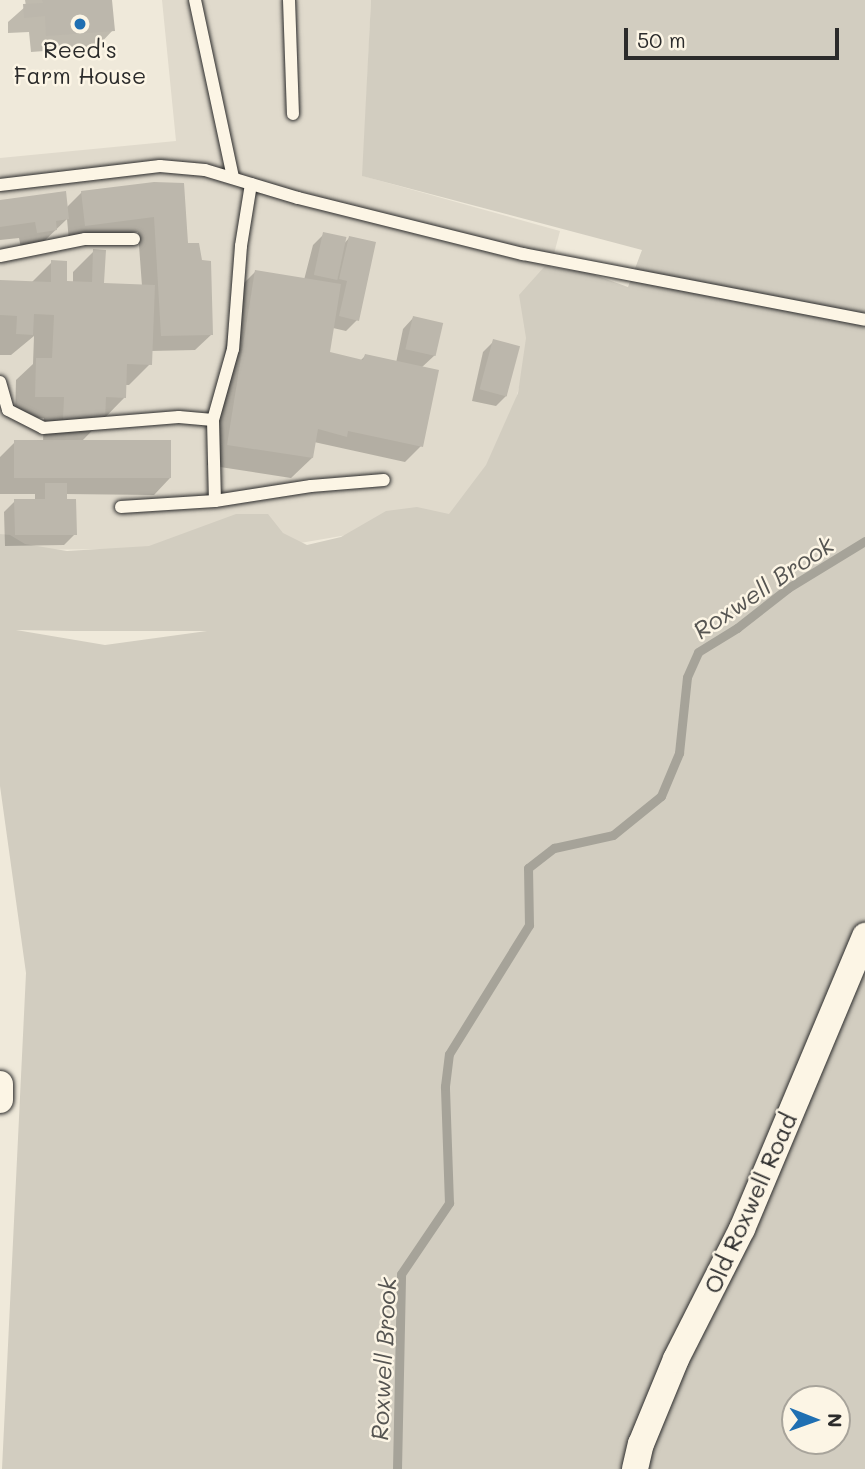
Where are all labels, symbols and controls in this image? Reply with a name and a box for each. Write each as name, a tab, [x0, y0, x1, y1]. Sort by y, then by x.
scale bar	[627, 14, 842, 58]
marker: Reed's Farm House	[72, 16, 88, 32]
text: 50 m	[637, 26, 686, 53]
place label: Reed's Farm House	[14, 35, 146, 89]
water label: Roxwell Brook	[687, 529, 839, 645]
street label: Old Roxwell Road	[698, 1109, 802, 1297]
water label: Roxwell Brook	[364, 1277, 402, 1441]
north arrow	[781, 1385, 851, 1455]
text: N	[823, 1413, 848, 1428]

